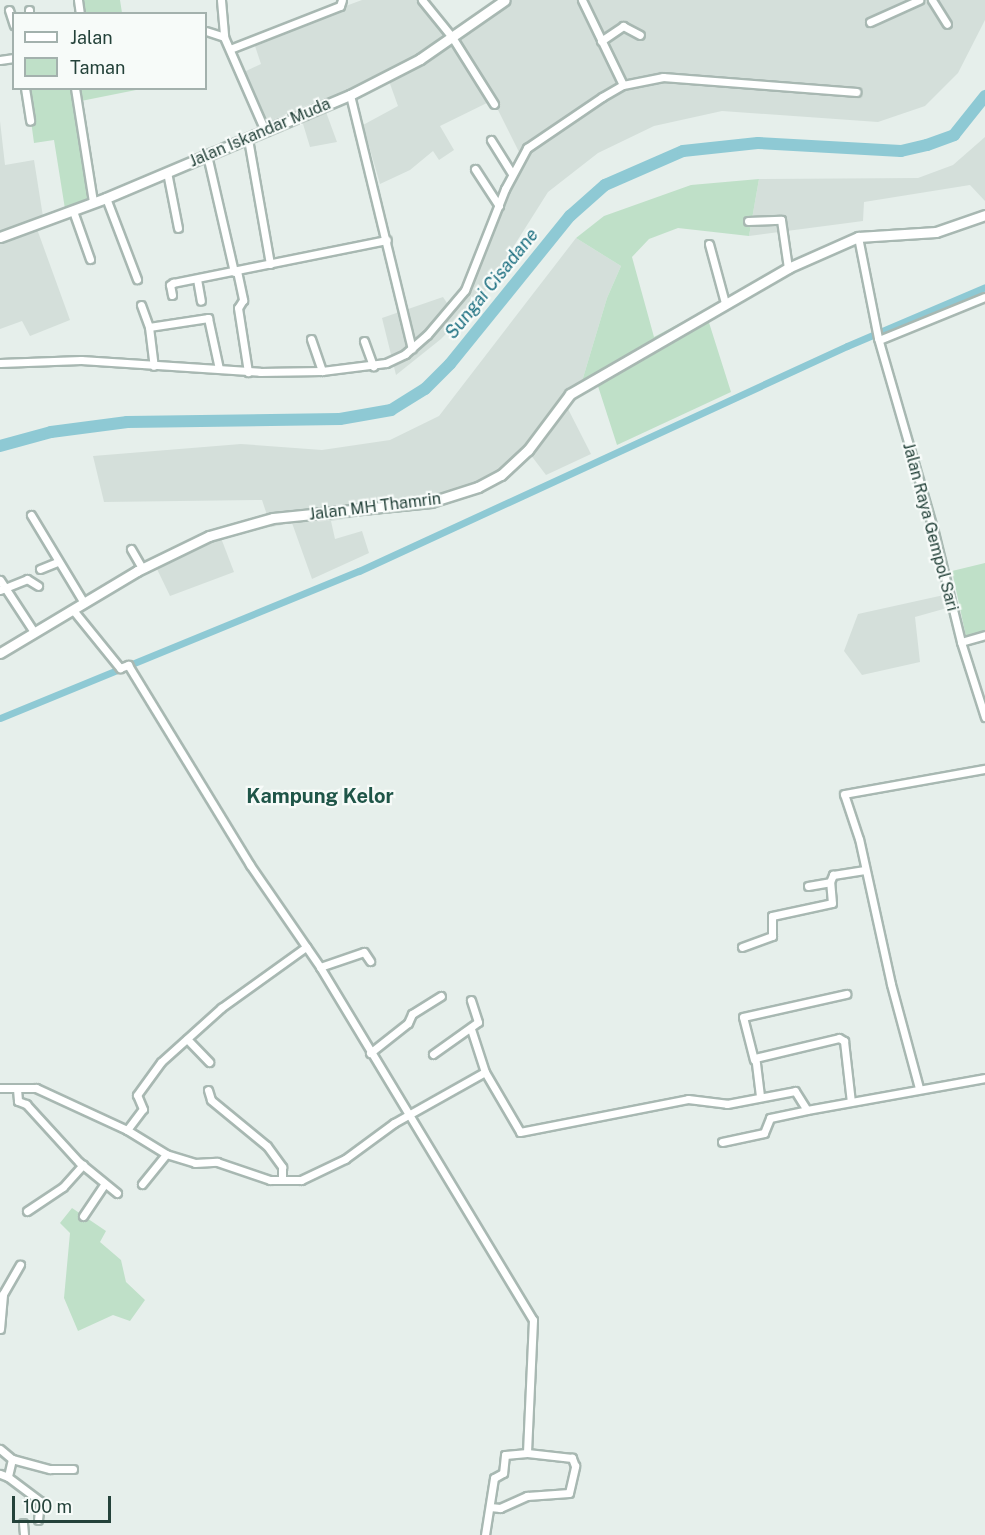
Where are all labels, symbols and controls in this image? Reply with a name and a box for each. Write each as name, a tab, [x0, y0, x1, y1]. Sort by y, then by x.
legend	[12, 12, 207, 90]
text: Jalan	[70, 27, 113, 48]
text: Taman	[70, 57, 125, 78]
street label: Jalan Iskandar Muda	[186, 95, 334, 171]
water label: Sungai Cisadane	[441, 225, 543, 343]
street label: Jalan Raya Gempol Sari	[898, 441, 962, 613]
street label: Jalan MH Thamrin	[308, 489, 442, 525]
district label: Kampung Kelor	[246, 784, 394, 808]
scale bar	[15, 1484, 114, 1522]
text: 100 m	[23, 1496, 72, 1517]

